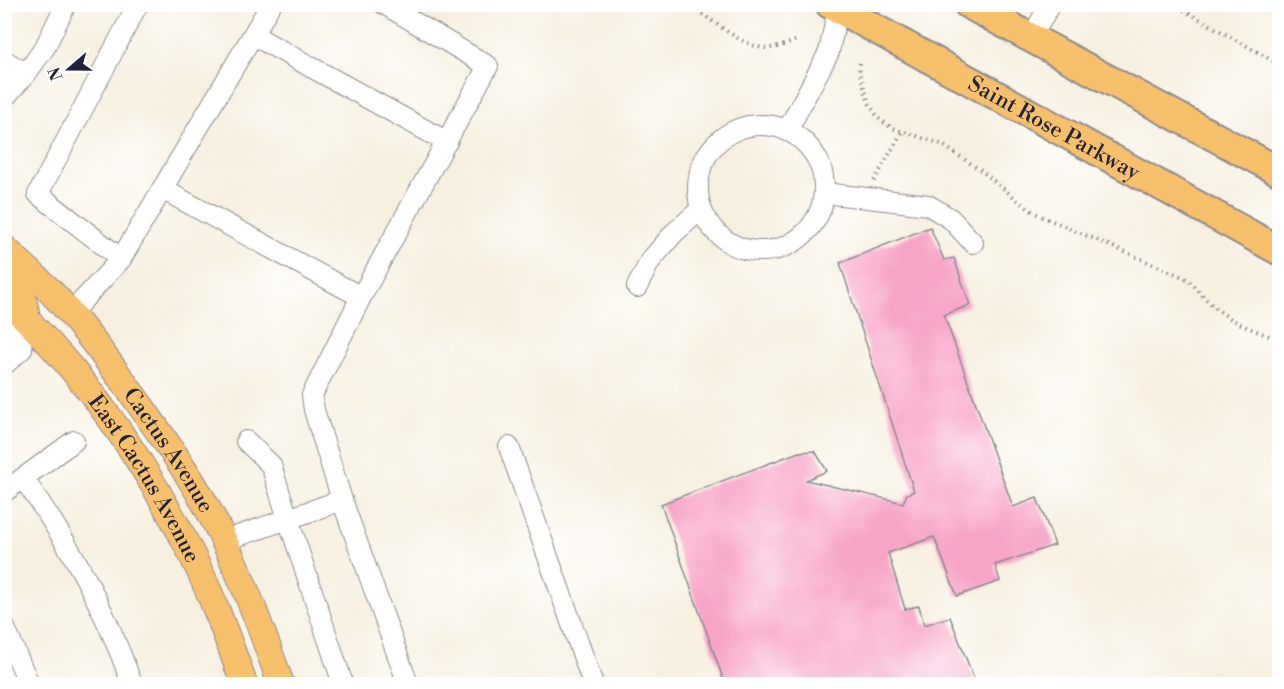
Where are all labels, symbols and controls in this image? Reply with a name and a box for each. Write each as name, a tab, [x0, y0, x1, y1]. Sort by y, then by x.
north arrow	[39, 39, 99, 99]
text: N	[44, 64, 67, 83]
street label: Saint Rose Parkway	[963, 70, 1145, 187]
street label: Cactus Avenue	[117, 383, 219, 518]
street label: East Cactus Avenue	[82, 389, 206, 567]

